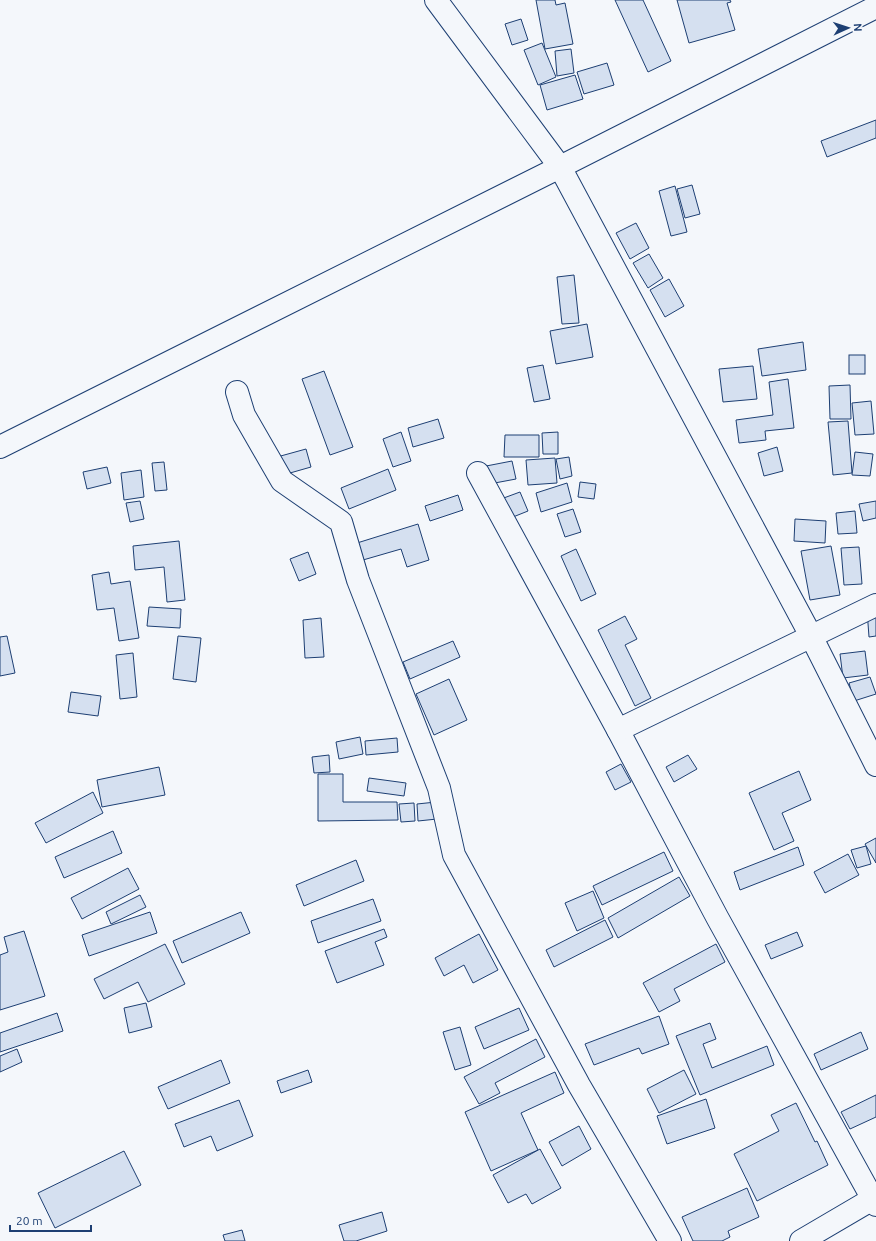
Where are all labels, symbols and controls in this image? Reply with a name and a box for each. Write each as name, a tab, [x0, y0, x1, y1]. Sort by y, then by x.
north arrow	[828, 8, 868, 48]
text: N	[852, 23, 864, 32]
scale bar	[10, 1207, 91, 1233]
text: 20 m	[16, 1214, 43, 1227]

